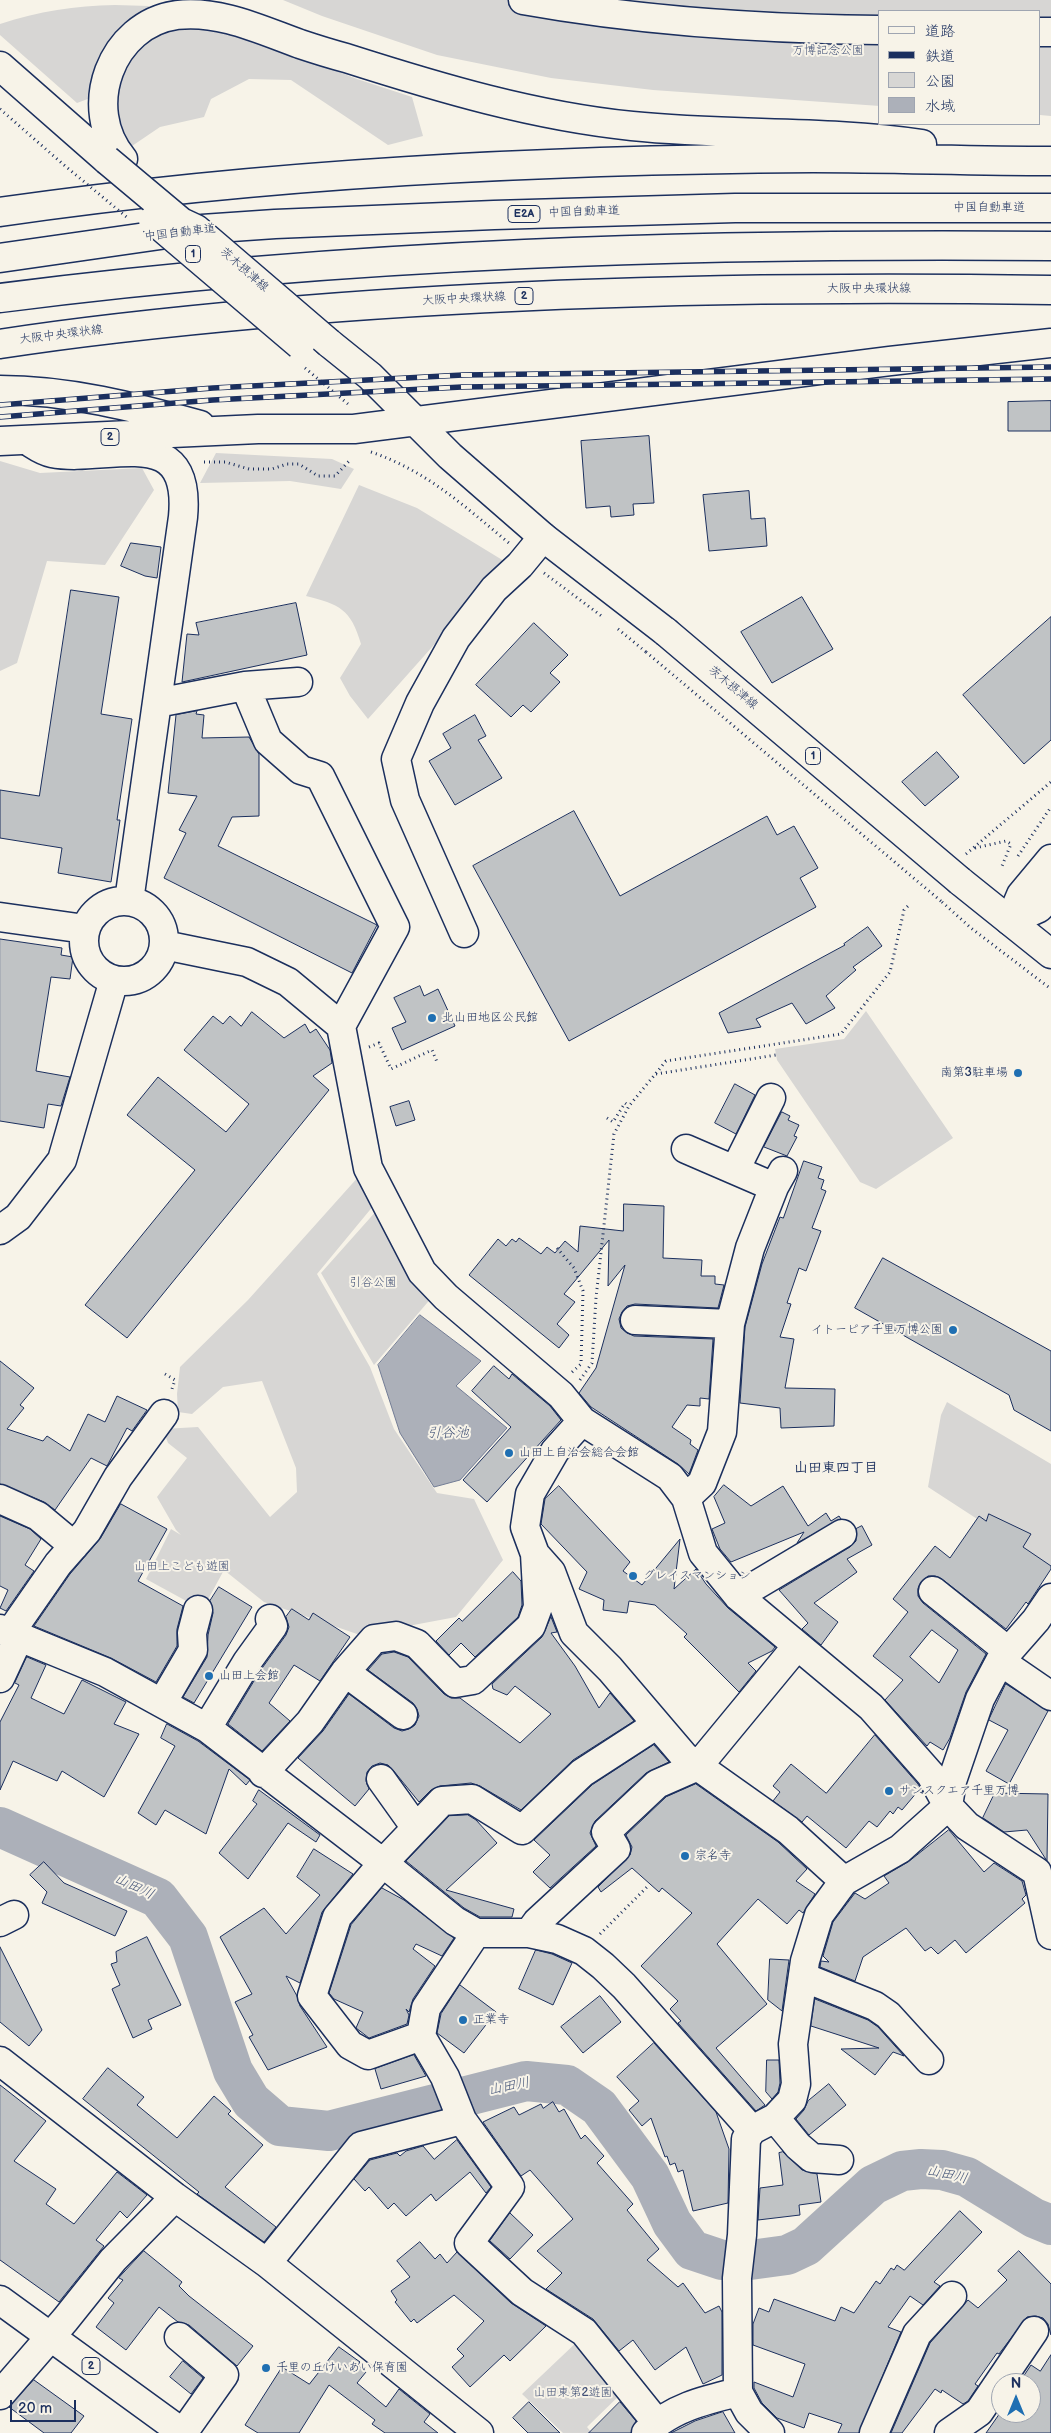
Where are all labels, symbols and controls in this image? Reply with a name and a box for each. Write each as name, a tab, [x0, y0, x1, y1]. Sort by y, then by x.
legend	[878, 10, 1041, 125]
text: 道路	[925, 22, 955, 41]
park label: 万博記念公園	[792, 44, 864, 58]
text: 鉄道	[925, 47, 955, 66]
text: 公園	[925, 72, 955, 91]
text: 水域	[925, 97, 955, 116]
street label: 中国自動車道	[953, 201, 1025, 215]
street label: 中国自動車道	[548, 204, 620, 220]
road number: E2A	[508, 205, 540, 222]
street label: 中国自動車道	[143, 221, 217, 245]
road number: 1	[186, 245, 200, 262]
street label: 茨木摂津線	[217, 245, 271, 295]
street label: 大阪中央環状線	[827, 282, 911, 296]
road number: 2	[515, 288, 533, 304]
street label: 大阪中央環状線	[422, 290, 506, 308]
street label: 大阪中央環状線	[18, 323, 104, 347]
road number: 2	[101, 428, 119, 446]
street label: 茨木摂津線	[705, 663, 761, 713]
road number: 1	[806, 748, 820, 764]
place label: 北山田地区公民館	[442, 1011, 538, 1025]
marker: 北山田地区公民館	[426, 1012, 438, 1024]
place label: 南第3駐車場	[941, 1066, 1008, 1080]
marker: 南第3駐車場	[1012, 1067, 1024, 1079]
park label: 引谷公園	[349, 1276, 397, 1290]
place label: イトーピア千里万博公園	[811, 1323, 943, 1337]
marker: イトーピア千里万博公園	[947, 1324, 959, 1336]
water label: 引谷池	[427, 1425, 469, 1441]
place label: 山田上自治会総合会館	[519, 1446, 639, 1460]
marker: 山田上自治会総合会館	[503, 1447, 515, 1459]
district label: 山田東四丁目	[794, 1460, 878, 1476]
park label: 山田上こども遊園	[134, 1560, 230, 1574]
place label: グレイスマンション	[643, 1569, 751, 1583]
marker: グレイスマンション	[627, 1570, 639, 1582]
place label: 山田上会館	[219, 1669, 279, 1683]
marker: 山田上会館	[203, 1670, 215, 1682]
place label: サンスクエア千里万博	[899, 1784, 1019, 1798]
marker: サンスクエア千里万博	[883, 1785, 895, 1797]
place label: 宗名寺	[695, 1849, 731, 1863]
marker: 宗名寺	[679, 1850, 691, 1862]
water label: 山田川	[111, 1871, 157, 1903]
place label: 正業寺	[473, 2013, 509, 2027]
marker: 正業寺	[457, 2014, 469, 2026]
water label: 山田川	[487, 2075, 531, 2099]
water label: 山田川	[925, 2162, 969, 2188]
road number: 2	[82, 2358, 100, 2374]
place label: 千里の丘けいあい保育園	[276, 2361, 408, 2375]
marker: 千里の丘けいあい保育園	[260, 2362, 272, 2374]
north arrow	[991, 2373, 1041, 2423]
text: N	[1011, 2375, 1021, 2392]
park label: 山田東第2遊園	[533, 2386, 613, 2400]
scale bar	[12, 2390, 79, 2422]
text: 20 m	[18, 2399, 52, 2418]

